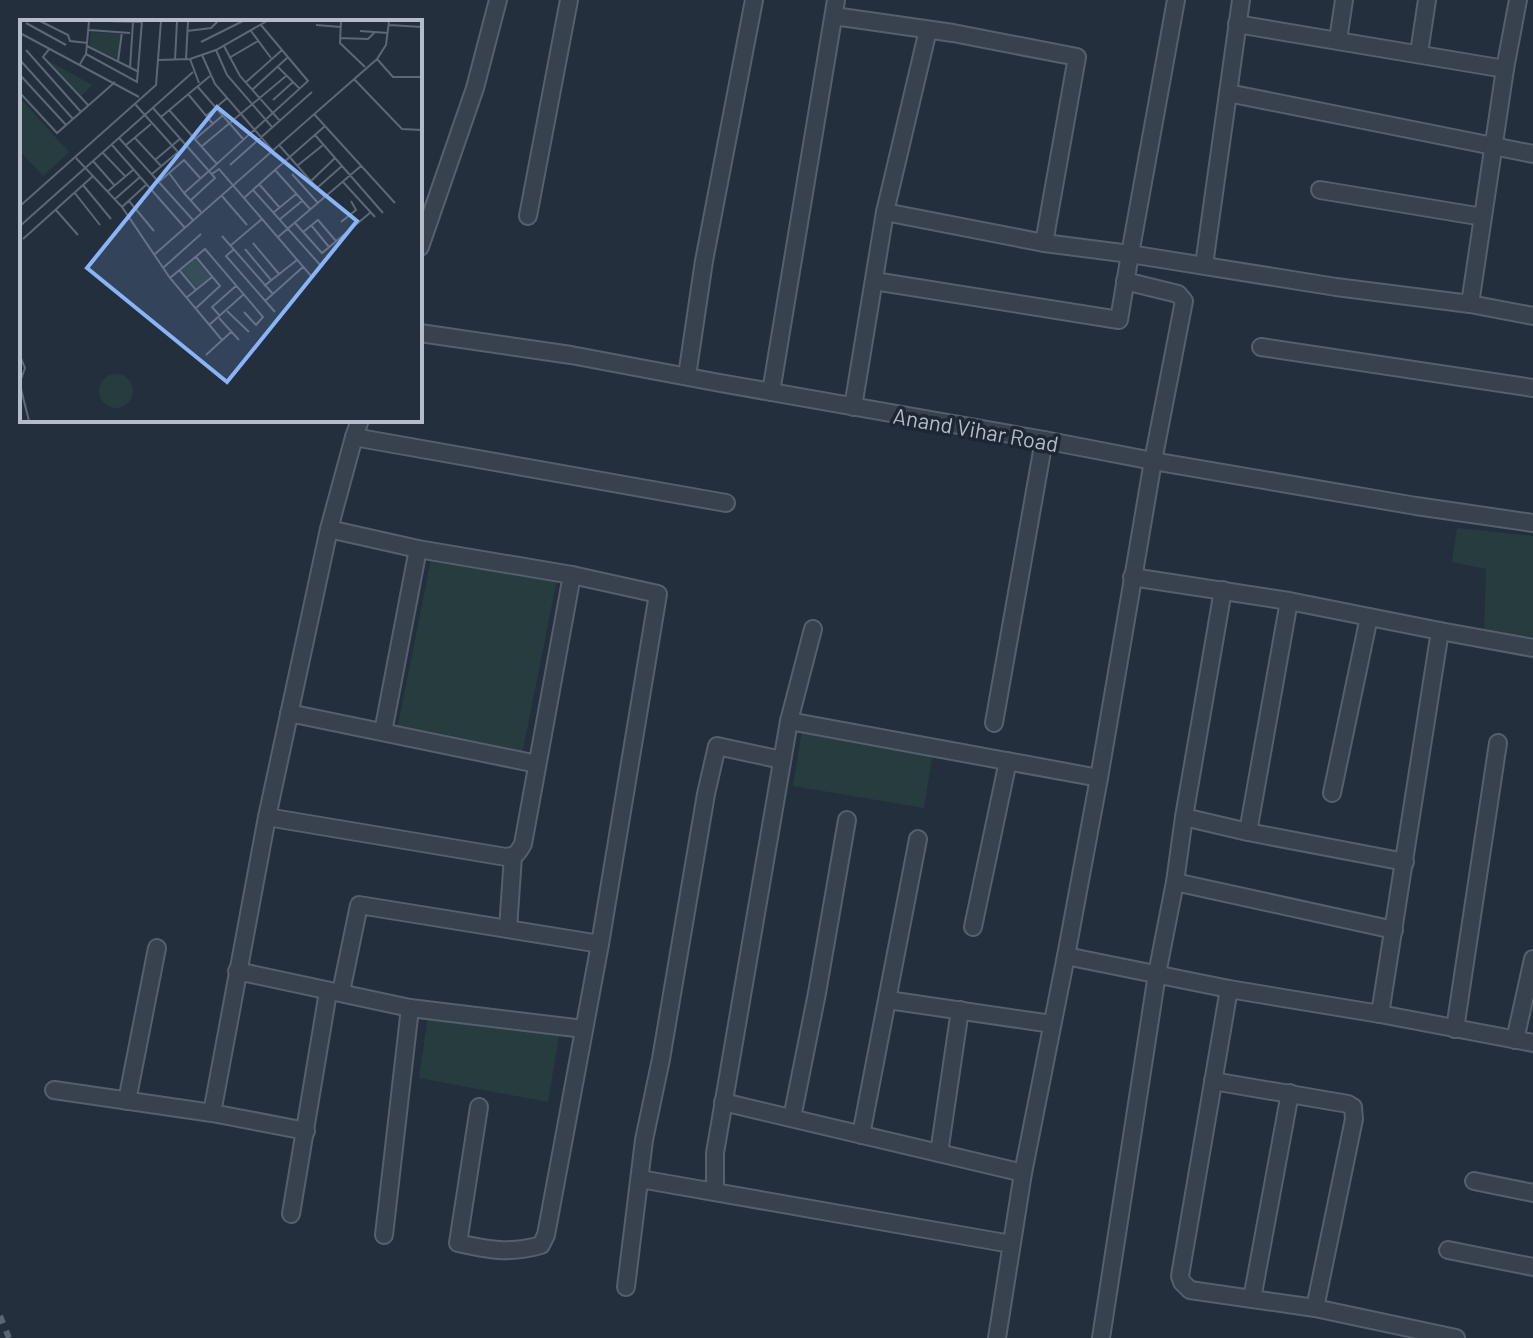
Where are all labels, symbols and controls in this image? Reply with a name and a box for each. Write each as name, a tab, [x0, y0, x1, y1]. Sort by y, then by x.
inset map	[20, 20, 422, 422]
street label: Anand Vihar Road	[891, 402, 1061, 456]

